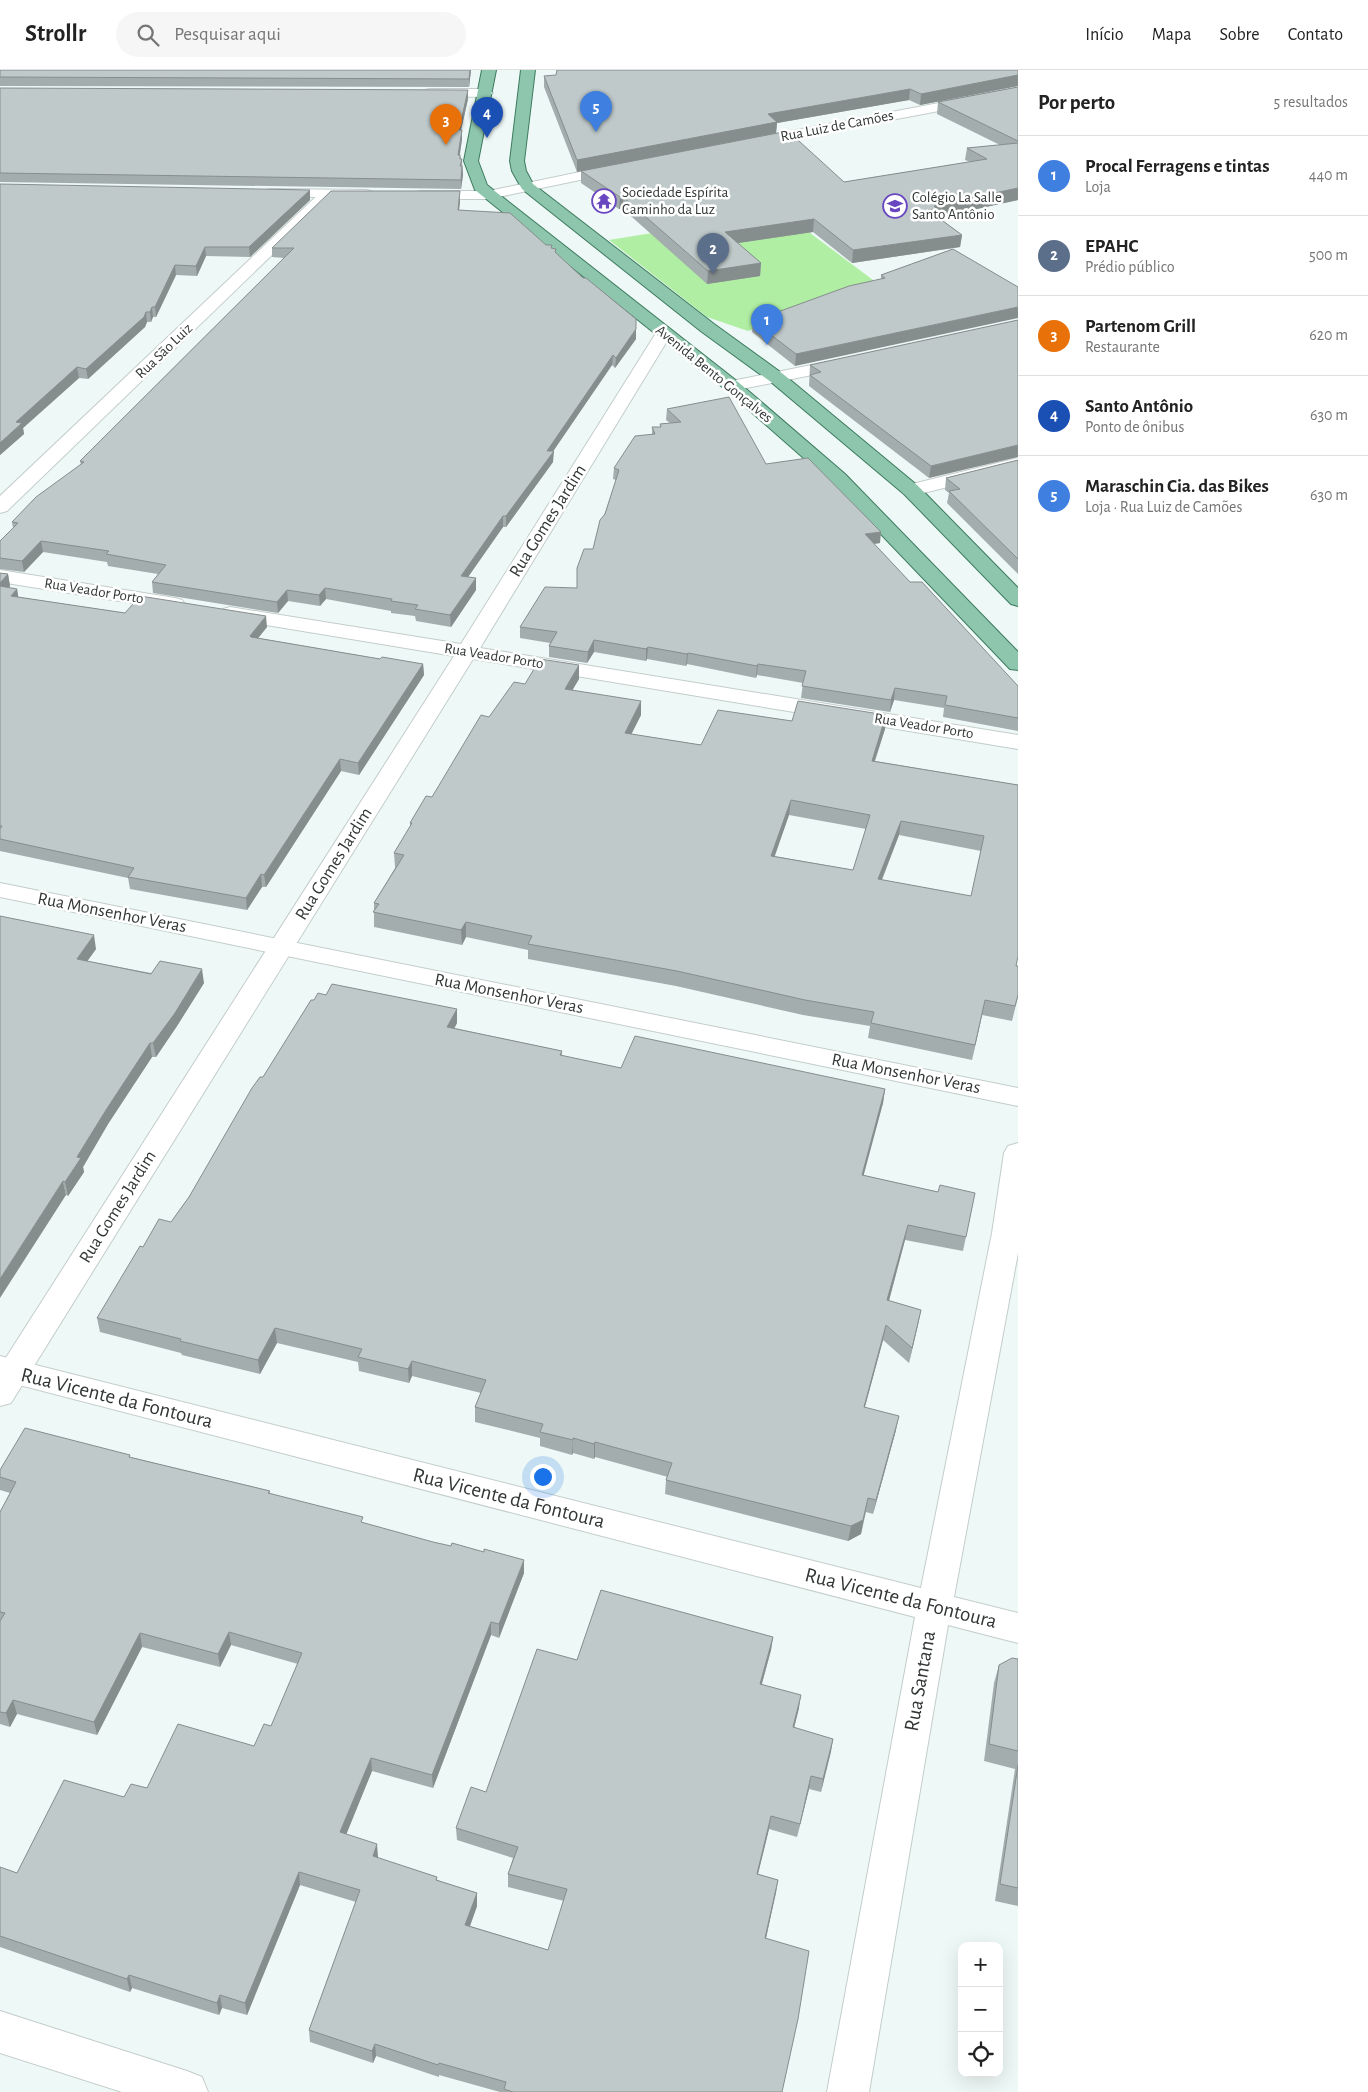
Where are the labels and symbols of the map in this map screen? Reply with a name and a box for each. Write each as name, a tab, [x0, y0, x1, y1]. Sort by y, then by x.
pin: 5	[580, 91, 612, 132]
pin: 4	[471, 97, 503, 138]
pin: 3	[430, 104, 462, 145]
street label: Rua Luiz de Camões	[779, 108, 895, 144]
place label: Sociedade Espírita Caminho da Luz	[622, 185, 729, 217]
temple icon: Sociedade Espírita Caminho da Luz	[591, 188, 617, 214]
place label: Colégio La Salle Santo Antônio	[912, 190, 1002, 222]
school or university icon: Colégio La Salle Santo Antônio	[882, 193, 908, 219]
pin: 2	[697, 233, 729, 274]
pin: 1	[751, 304, 783, 345]
street label: Rua São Luiz	[133, 320, 195, 382]
street label: Avenida Bento Gonçalves	[653, 322, 775, 426]
street label: Rua Gomes Jardim	[506, 462, 590, 580]
street label: Rua Veador Porto	[43, 576, 145, 606]
street label: Rua Veador Porto	[443, 641, 545, 671]
street label: Rua Veador Porto	[873, 711, 975, 741]
street label: Rua Gomes Jardim	[292, 805, 376, 923]
street label: Rua Monsenhor Veras	[36, 890, 188, 936]
street label: Rua Monsenhor Veras	[433, 971, 585, 1017]
street label: Rua Monsenhor Veras	[830, 1051, 982, 1097]
street label: Rua Gomes Jardim	[76, 1148, 160, 1266]
street label: Rua Vicente da Fontoura	[19, 1364, 215, 1432]
street label: Rua Vicente da Fontoura	[411, 1464, 607, 1532]
your location	[530, 1464, 556, 1490]
street label: Rua Vicente da Fontoura	[803, 1564, 999, 1632]
street label: Rua Santana	[901, 1629, 939, 1733]

